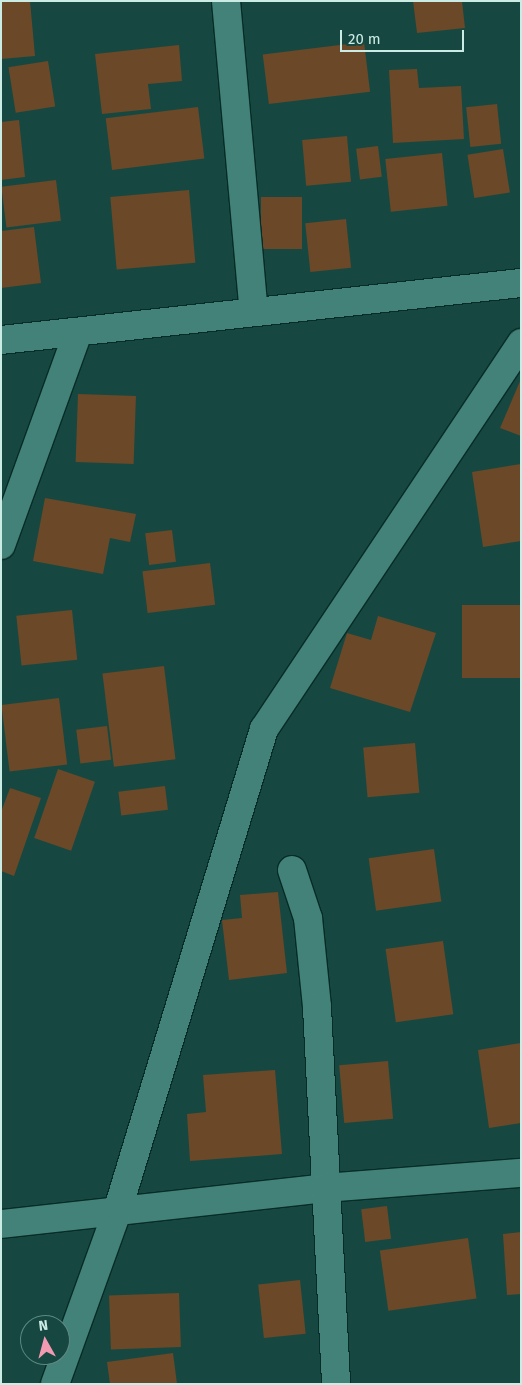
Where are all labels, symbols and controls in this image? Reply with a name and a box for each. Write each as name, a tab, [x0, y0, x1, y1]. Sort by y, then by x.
scale bar	[342, 20, 466, 52]
text: 20 m	[348, 30, 381, 48]
north arrow	[20, 1315, 70, 1365]
text: N	[38, 1317, 49, 1335]

